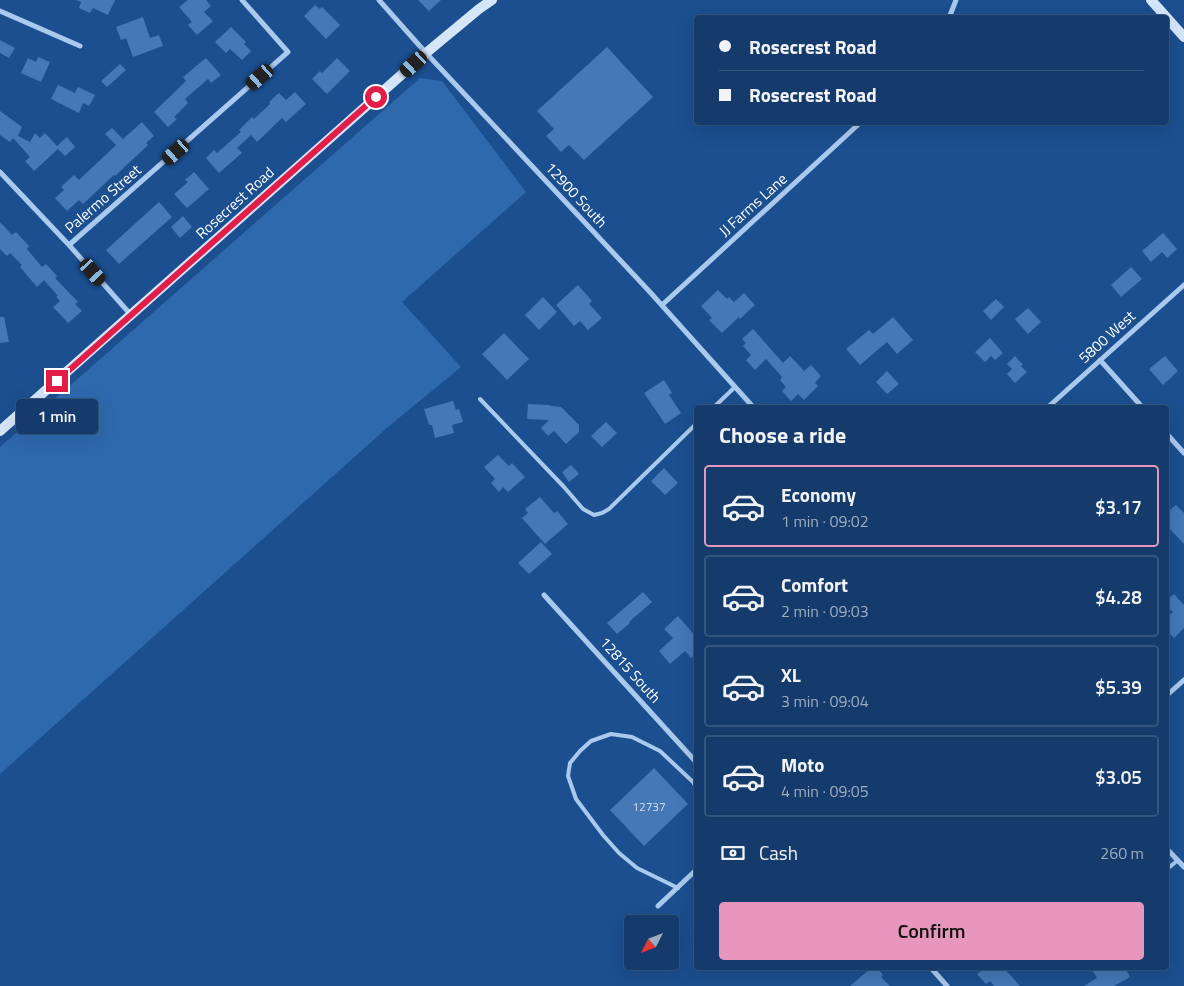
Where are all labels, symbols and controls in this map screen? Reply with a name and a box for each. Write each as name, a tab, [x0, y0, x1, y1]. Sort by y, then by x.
text: Rosecrest Road	[749, 32, 877, 61]
car	[397, 48, 430, 80]
car	[243, 61, 276, 93]
text: Rosecrest Road	[749, 80, 877, 109]
route start	[365, 86, 387, 108]
car	[159, 136, 192, 168]
street label: 12900 South	[540, 157, 613, 233]
street label: Palermo Street	[59, 158, 147, 238]
street label: Rosecrest Road	[190, 161, 279, 244]
street label: JJ Farms Lane	[713, 168, 792, 242]
car	[77, 256, 108, 288]
street label: 5800 West	[1073, 304, 1141, 369]
route end	[46, 370, 68, 392]
callout: 1 min	[16, 398, 98, 434]
text: 1 min	[38, 404, 76, 428]
text: Choose a ride	[719, 418, 846, 452]
text: Economy	[781, 480, 856, 509]
icon: car	[721, 484, 766, 529]
text: $3.17	[1095, 492, 1142, 521]
text: 1 min · 09:02	[781, 509, 869, 533]
text: Comfort	[781, 570, 848, 599]
icon: car	[721, 574, 766, 619]
text: $4.28	[1095, 582, 1142, 611]
text: 2 min · 09:03	[781, 599, 869, 623]
street label: 12815 South	[594, 631, 667, 708]
text: XL	[781, 660, 801, 689]
icon: car	[721, 664, 766, 709]
text: $5.39	[1095, 672, 1142, 701]
text: 3 min · 09:04	[781, 689, 869, 713]
text: Moto	[781, 750, 824, 779]
icon: car	[721, 754, 766, 799]
text: $3.05	[1095, 762, 1142, 791]
text: 4 min · 09:05	[781, 779, 869, 803]
house number: 12737	[632, 797, 666, 816]
text: Cash	[759, 838, 798, 867]
icon: cash	[719, 839, 747, 867]
text: 260 m	[1100, 841, 1144, 865]
button: Confirm	[719, 902, 1144, 960]
north arrow	[624, 915, 679, 970]
map controls	[624, 915, 679, 970]

